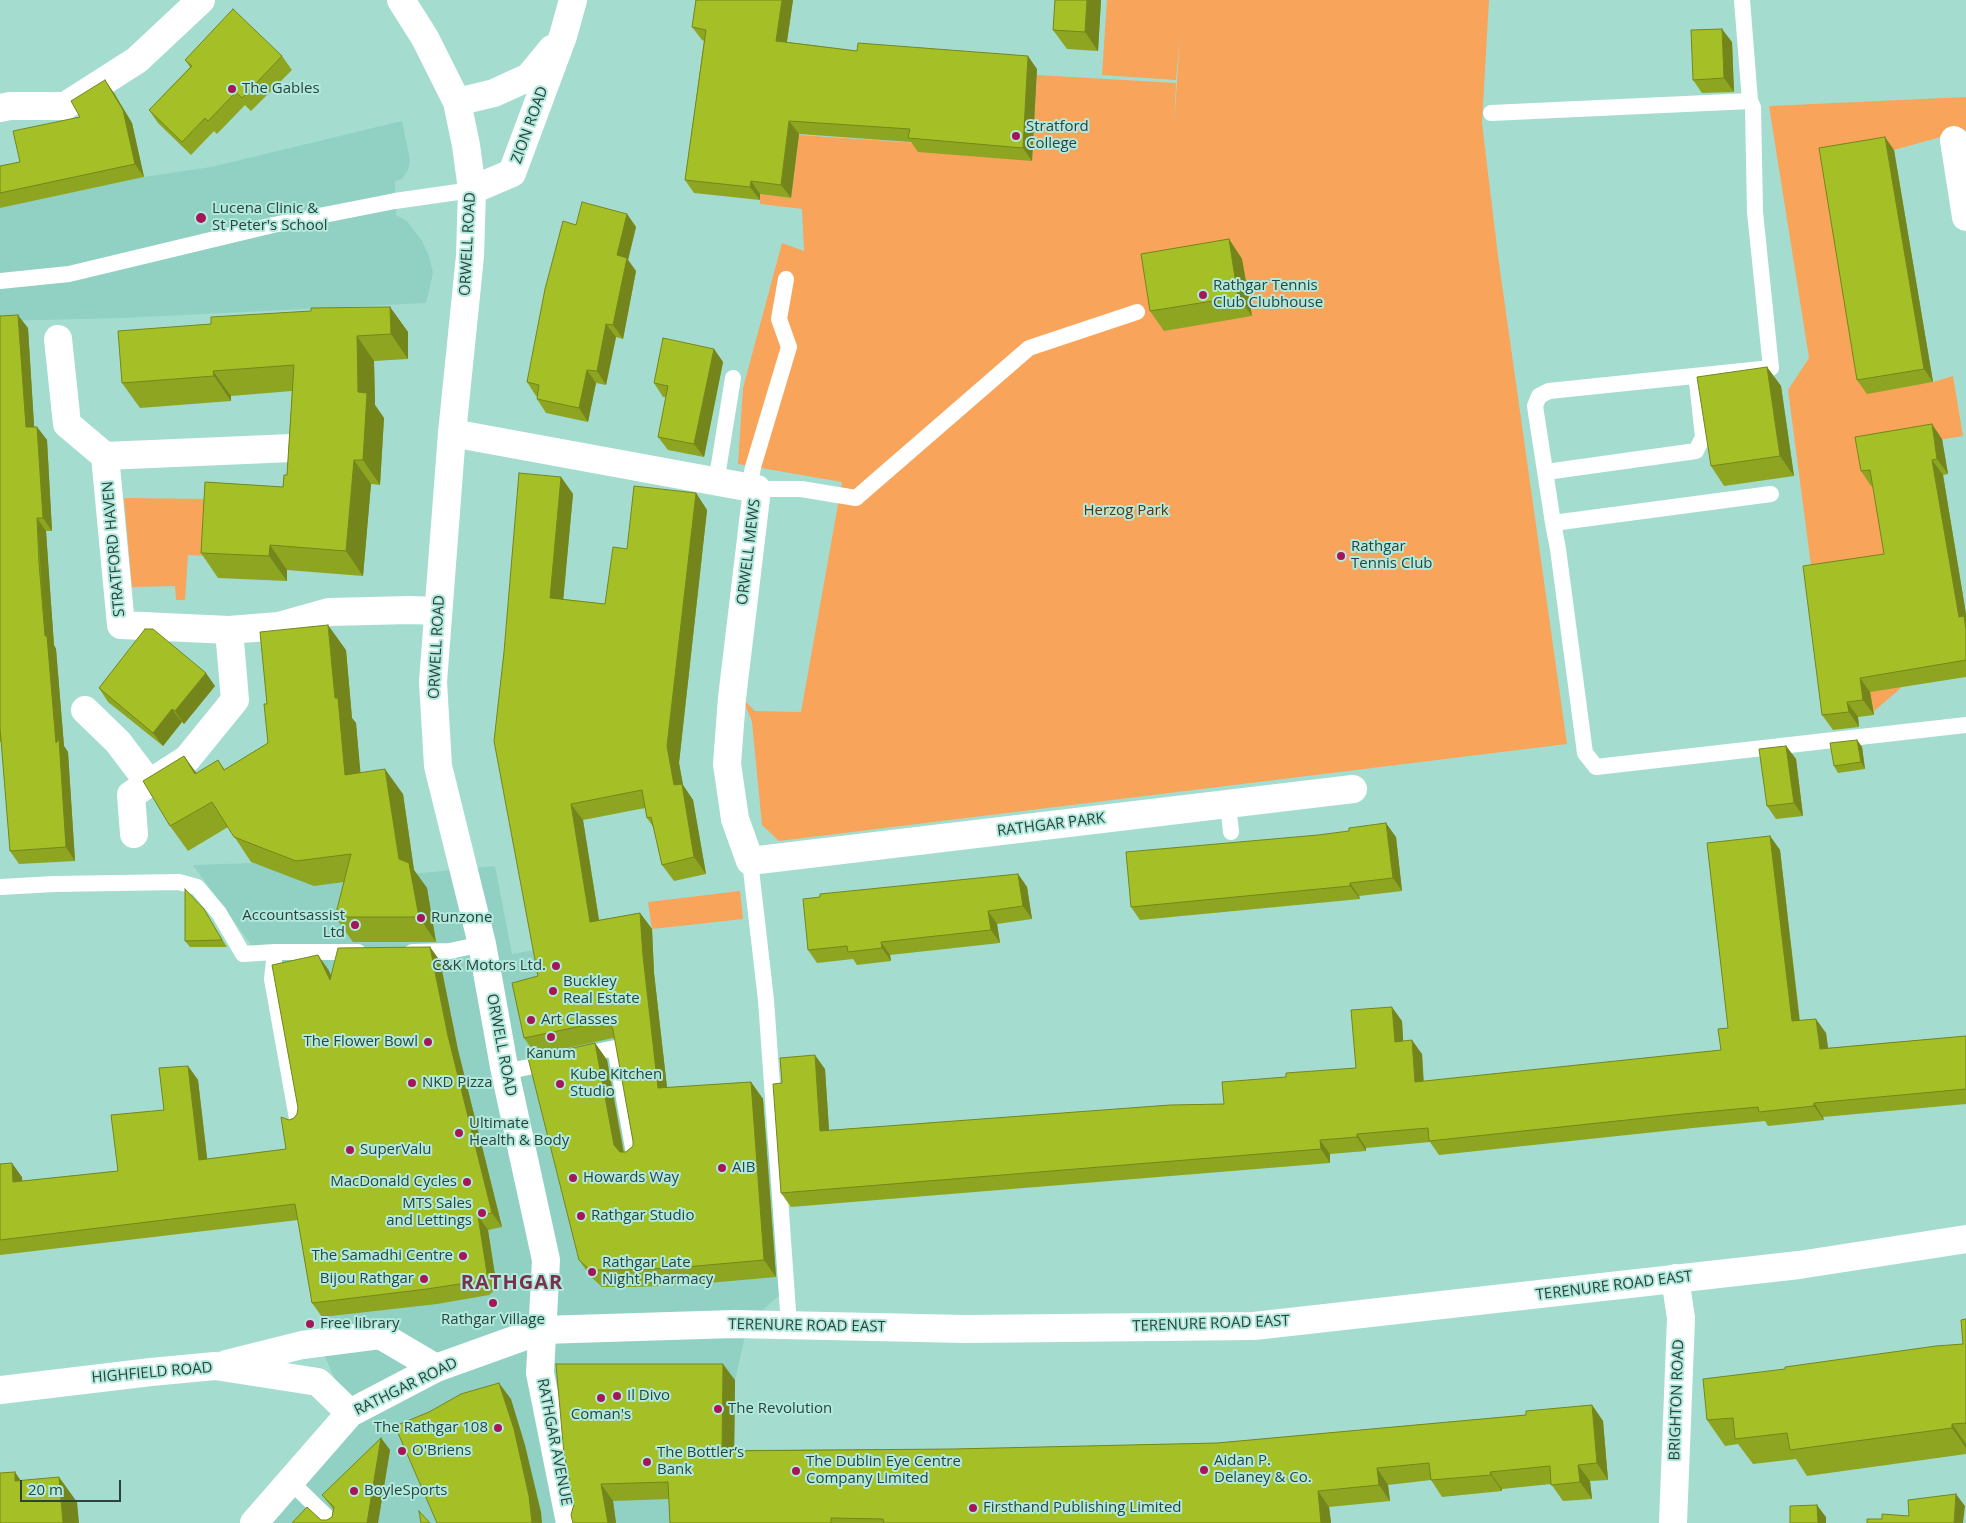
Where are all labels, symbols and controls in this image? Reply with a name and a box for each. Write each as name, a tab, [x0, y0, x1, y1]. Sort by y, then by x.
place label: The Gables	[242, 80, 320, 98]
marker: The Gables	[226, 83, 238, 95]
street label: ZION ROAD	[508, 84, 552, 166]
place label: Stratford College	[1026, 118, 1089, 153]
marker: Stratford College	[1010, 130, 1022, 142]
street label: ORWELL ROAD	[456, 192, 480, 296]
place label: Lucena Clinic & St Peter's School	[212, 200, 328, 235]
marker: Lucena Clinic & St Peter's School	[194, 211, 208, 225]
place label: Rathgar Tennis Club Clubhouse	[1213, 277, 1323, 312]
marker: Rathgar Tennis Club Clubhouse	[1197, 289, 1209, 301]
street label: STRATFORD HAVEN	[99, 480, 129, 618]
street label: ORWELL MEWS	[734, 498, 764, 606]
park label: Herzog Park	[1083, 502, 1169, 520]
place label: Rathgar Tennis Club	[1351, 538, 1433, 573]
marker: Rathgar Tennis Club	[1335, 550, 1347, 562]
street label: ORWELL ROAD	[425, 595, 449, 699]
street label: RATHGAR PARK	[996, 809, 1106, 841]
place label: Accountsassist Ltd	[242, 907, 345, 942]
place label: Runzone	[431, 909, 492, 927]
marker: Runzone	[415, 912, 427, 924]
marker: Accountsassist Ltd	[349, 919, 361, 931]
place label: C&K Motors Ltd.	[432, 957, 546, 975]
marker: C&K Motors Ltd.	[550, 960, 562, 972]
place label: Buckley Real Estate	[563, 973, 640, 1008]
marker: Buckley Real Estate	[547, 985, 559, 997]
street label: ORWELL ROAD	[482, 992, 520, 1098]
place label: Art Classes	[541, 1011, 617, 1029]
marker: Art Classes	[525, 1014, 537, 1026]
marker: Kanum	[545, 1031, 557, 1043]
place label: The Flower Bowl	[303, 1033, 418, 1051]
marker: The Flower Bowl	[422, 1036, 434, 1048]
place label: Kanum	[526, 1045, 576, 1063]
place label: Kube Kitchen Studio	[570, 1066, 662, 1101]
place label: NKD Pizza	[422, 1074, 492, 1092]
marker: NKD Pizza	[406, 1077, 418, 1089]
marker: Kube Kitchen Studio	[554, 1078, 566, 1090]
place label: Ultimate Health & Body	[469, 1115, 569, 1150]
marker: Ultimate Health & Body	[453, 1127, 465, 1139]
place label: SuperValu	[360, 1141, 431, 1159]
marker: SuperValu	[344, 1144, 356, 1156]
place label: AIB	[732, 1159, 755, 1177]
marker: AIB	[716, 1162, 728, 1174]
place label: Howards Way	[583, 1169, 679, 1187]
marker: Howards Way	[567, 1172, 579, 1184]
place label: MacDonald Cycles	[330, 1173, 457, 1191]
marker: MacDonald Cycles	[461, 1176, 473, 1188]
place label: MTS Sales and Lettings	[386, 1195, 472, 1230]
marker: MTS Sales and Lettings	[476, 1207, 488, 1219]
place label: Rathgar Studio	[591, 1207, 694, 1225]
marker: Rathgar Studio	[575, 1210, 587, 1222]
place label: The Samadhi Centre	[311, 1247, 453, 1265]
marker: The Samadhi Centre	[457, 1250, 469, 1262]
place label: Rathgar Late Night Pharmacy	[602, 1254, 713, 1289]
marker: Rathgar Late Night Pharmacy	[586, 1266, 598, 1278]
street label: TERENURE ROAD EAST	[1535, 1267, 1693, 1305]
place label: Bijou Rathgar	[320, 1270, 414, 1288]
district label: RATHGAR	[460, 1271, 564, 1295]
marker: Bijou Rathgar	[418, 1273, 430, 1285]
marker: Rathgar Village	[487, 1297, 499, 1309]
place label: Rathgar Village	[441, 1311, 545, 1329]
street label: TERENURE ROAD EAST	[1132, 1312, 1290, 1336]
place label: Free library	[320, 1315, 399, 1333]
street label: TERENURE ROAD EAST	[728, 1316, 886, 1336]
marker: Free library	[304, 1318, 316, 1330]
street label: BRIGHTON ROAD	[1666, 1339, 1688, 1461]
street label: RATHGAR ROAD	[351, 1354, 461, 1420]
street label: HIGHFIELD ROAD	[91, 1359, 213, 1387]
street label: RATHGAR AVENUE	[533, 1377, 575, 1507]
place label: Il Divo	[627, 1387, 670, 1405]
marker: Il Divo	[611, 1390, 623, 1402]
marker: Coman's	[595, 1392, 607, 1404]
place label: The Revolution	[728, 1400, 832, 1418]
marker: The Revolution	[712, 1403, 724, 1415]
place label: Coman's	[571, 1406, 631, 1424]
place label: The Rathgar 108	[374, 1419, 488, 1437]
marker: The Rathgar 108	[492, 1422, 504, 1434]
place label: O'Briens	[412, 1442, 471, 1460]
place label: The Bottler’s Bank	[657, 1444, 744, 1479]
marker: O'Briens	[396, 1445, 408, 1457]
place label: Aidan P. Delaney & Co.	[1214, 1452, 1312, 1487]
place label: The Dublin Eye Centre Company Limited	[806, 1453, 961, 1488]
marker: The Bottler’s Bank	[641, 1456, 653, 1468]
marker: Aidan P. Delaney & Co.	[1198, 1464, 1210, 1476]
marker: The Dublin Eye Centre Company Limited	[790, 1465, 802, 1477]
scale bar	[22, 1470, 124, 1502]
text: 20 m	[28, 1479, 63, 1499]
place label: BoyleSports	[364, 1482, 447, 1500]
marker: BoyleSports	[348, 1485, 360, 1497]
place label: Firsthand Publishing Limited	[983, 1499, 1182, 1517]
marker: Firsthand Publishing Limited	[967, 1502, 979, 1514]

